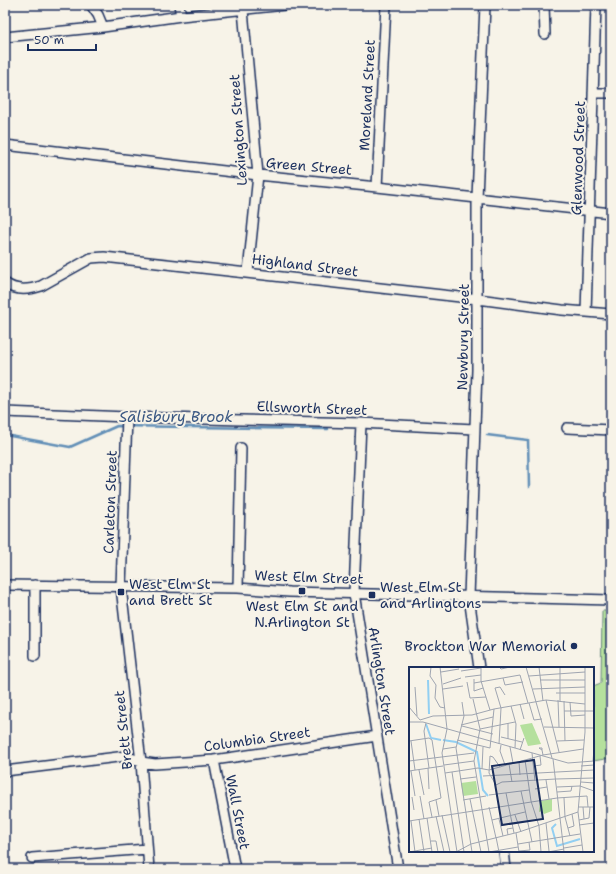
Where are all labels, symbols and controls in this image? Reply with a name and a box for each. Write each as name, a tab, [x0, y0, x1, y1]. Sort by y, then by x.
scale bar	[28, 26, 96, 52]
text: 50 m	[34, 32, 64, 48]
street label: Moreland Street	[355, 39, 379, 151]
street label: Lexington Street	[225, 74, 251, 186]
street label: Glenwood Street	[567, 100, 589, 216]
street label: Green Street	[265, 153, 353, 179]
street label: Highland Street	[251, 250, 359, 280]
street label: Newbury Street	[453, 283, 473, 391]
street label: Ellsworth Street	[256, 397, 368, 419]
water label: Salisbury Brook	[119, 407, 233, 427]
street label: Carleton Street	[99, 450, 121, 554]
street label: West Elm Street	[254, 566, 364, 588]
place label: West Elm St and Brett St	[129, 575, 212, 609]
place label: West Elm St and Arlingtons	[380, 578, 482, 612]
marker: West Elm St and N.Arlington St	[297, 586, 307, 596]
marker: West Elm St and Brett St	[116, 587, 126, 597]
marker: West Elm St and Arlingtons	[367, 590, 377, 600]
place label: West Elm St and N.Arlington St	[246, 597, 358, 631]
street label: Arlington Street	[365, 625, 399, 737]
place label: Brockton War Memorial	[405, 637, 567, 655]
marker: Brockton War Memorial	[569, 641, 579, 651]
inset map	[409, 667, 594, 852]
street label: Brett Street	[110, 689, 136, 771]
street label: Columbia Street	[203, 723, 311, 755]
street label: Wall Street	[222, 773, 254, 851]

